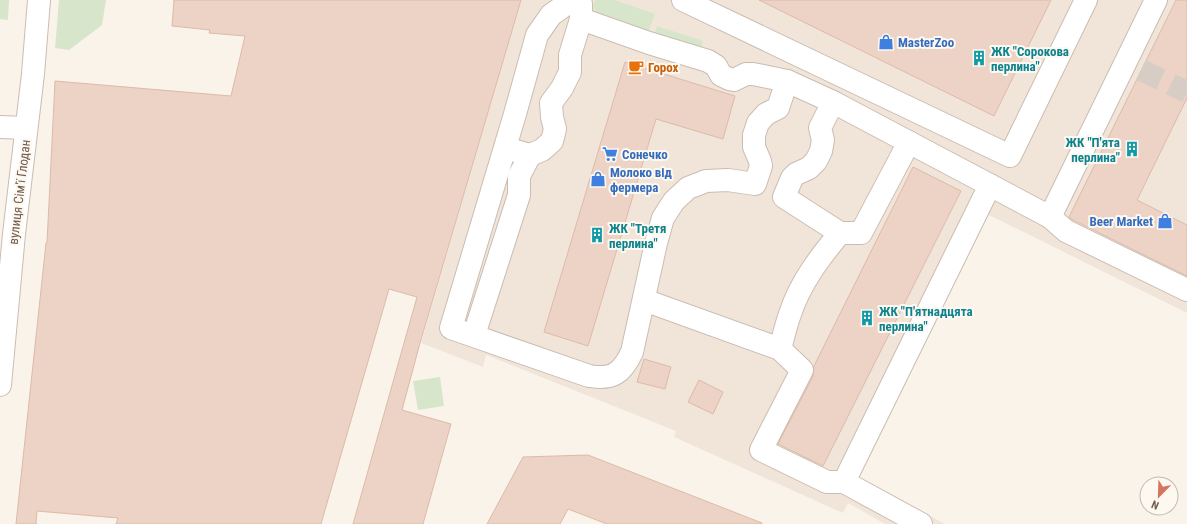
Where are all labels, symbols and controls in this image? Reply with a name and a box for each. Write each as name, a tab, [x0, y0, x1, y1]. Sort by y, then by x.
shop icon: MasterZoo	[877, 33, 895, 51]
place label: MasterZoo	[898, 35, 955, 50]
place label: ЖК "Сорокова перлина"	[991, 44, 1069, 74]
building icon: ЖК "Сорокова перлина"	[970, 49, 988, 67]
cafe icon: Горох	[627, 58, 645, 76]
place label: Горох	[648, 60, 679, 75]
place label: ЖК "П'ята перлина"	[1066, 135, 1120, 165]
street label: вулиця Сім'ї Глодан	[6, 139, 33, 245]
building icon: ЖК "П'ята перлина"	[1123, 140, 1141, 158]
supermarket icon: Сонечко	[601, 145, 619, 163]
place label: Сонечко	[622, 147, 668, 162]
place label: Молоко від фермера	[610, 165, 673, 195]
shop icon: Молоко від фермера	[589, 170, 607, 188]
shop icon: Beer Market	[1156, 212, 1174, 230]
place label: Beer Market	[1089, 214, 1153, 229]
place label: ЖК "Третя перлина"	[609, 221, 666, 251]
building icon: ЖК "Третя перлина"	[588, 226, 606, 244]
place label: ЖК "П'ятнадцята перлина"	[879, 304, 973, 334]
building icon: ЖК "П'ятнадцята перлина"	[858, 309, 876, 327]
north arrow	[1139, 476, 1179, 516]
text: N	[1149, 497, 1161, 512]

